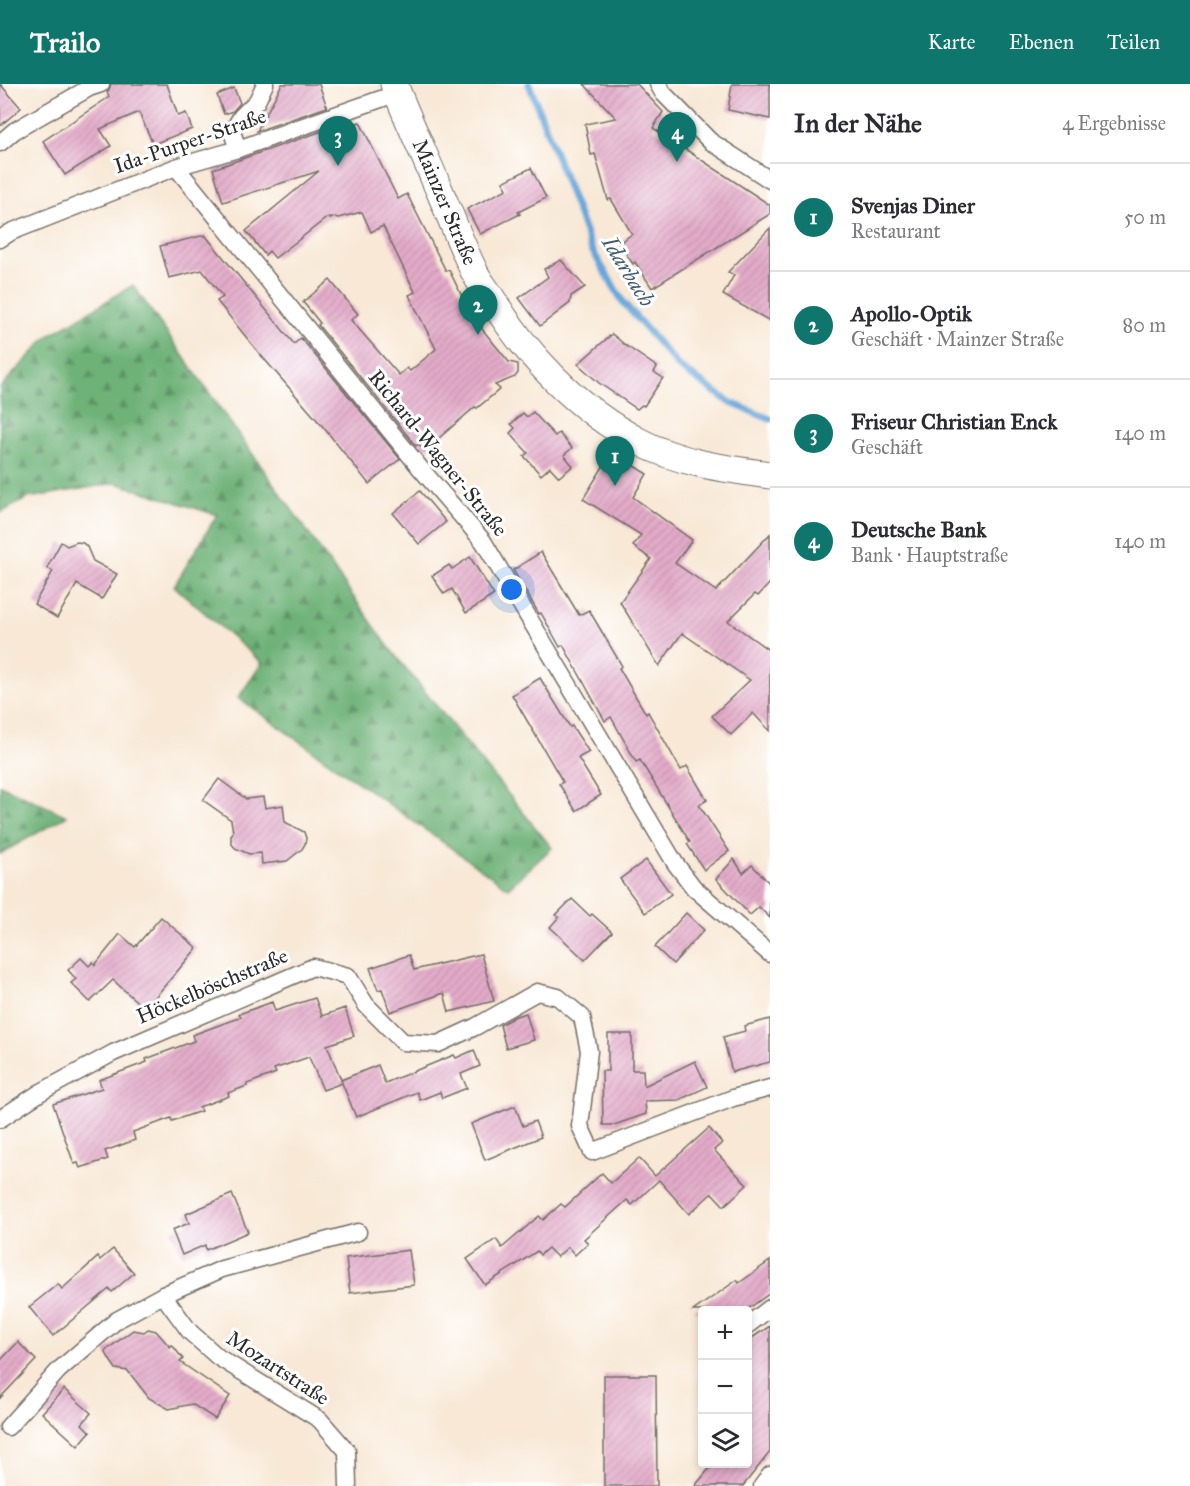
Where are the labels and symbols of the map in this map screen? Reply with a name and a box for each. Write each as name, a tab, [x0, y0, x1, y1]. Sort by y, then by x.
street label: Ida-Purper-Straße	[110, 103, 270, 179]
pin: 4	[658, 112, 696, 162]
pin: 3	[318, 116, 358, 166]
street label: Mainzer Straße	[407, 135, 483, 269]
water label: Idarbach	[596, 230, 661, 312]
pin: 2	[458, 286, 498, 335]
street label: Richard-Wagner-Straße	[363, 364, 513, 542]
pin: 1	[596, 436, 634, 486]
your location	[497, 575, 526, 604]
street label: Höckelböschstraße	[132, 942, 292, 1030]
street label: Mozartstraße	[222, 1325, 335, 1411]

